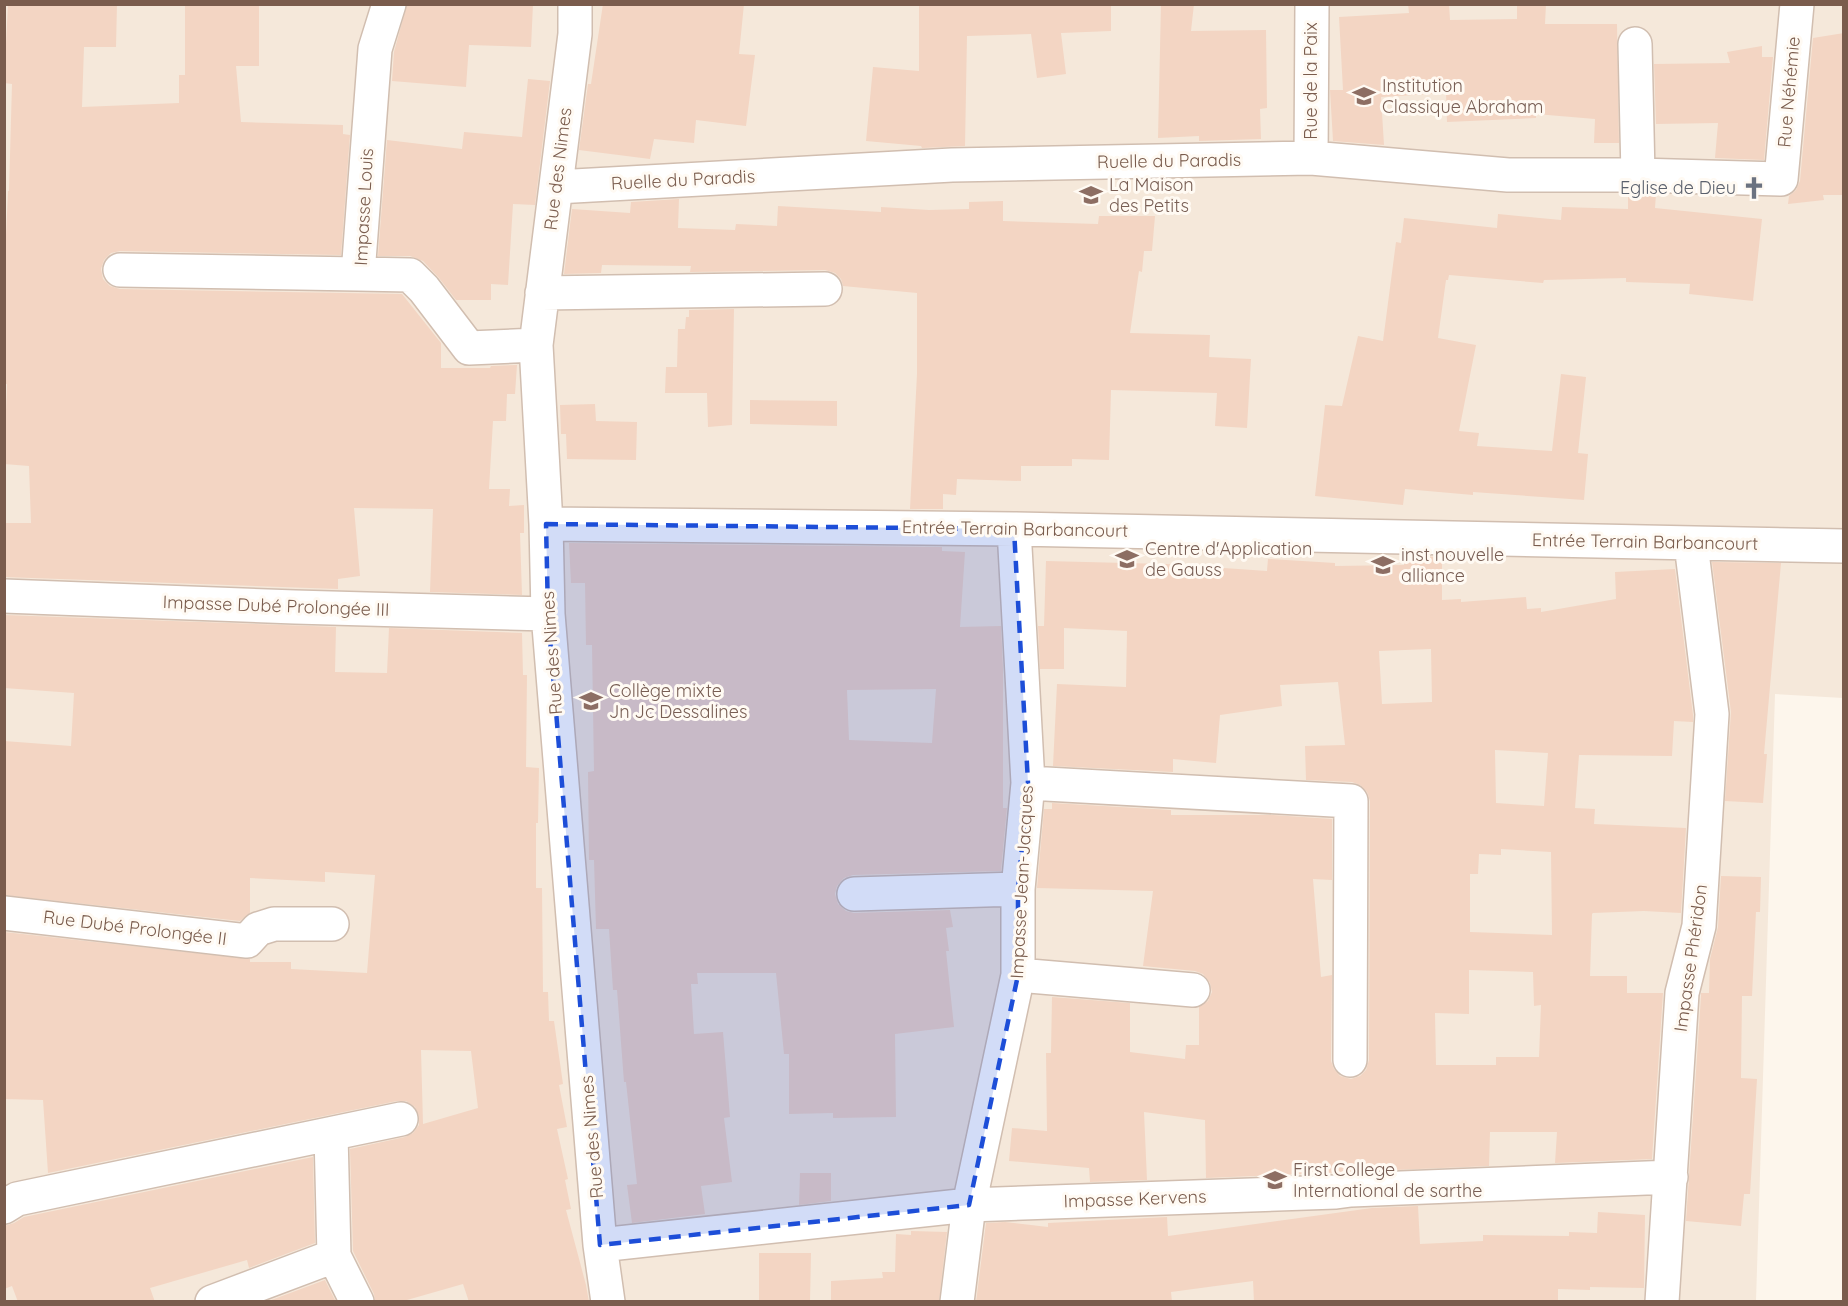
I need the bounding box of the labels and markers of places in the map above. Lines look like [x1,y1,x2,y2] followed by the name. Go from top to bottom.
[1382,74,1544,118] place label: Institution Classique Abraham
[1351,83,1377,109] school or university icon: Institution Classique Abraham
[1109,173,1194,217] place label: La Maison des Petits
[1741,175,1767,201] church icon: Eglise de Dieu
[1620,176,1736,199] place label: Eglise de Dieu
[1078,182,1104,208] school or university icon: La Maison des Petits
[1145,537,1312,581] place label: Centre d'Application de Gauss
[1401,543,1504,587] place label: inst nouvelle alliance
[1114,546,1140,572] school or university icon: Centre d'Application de Gauss
[1370,552,1396,578] school or university icon: inst nouvelle alliance
[609,679,747,723] place label: Collège mixte Jn Jc Dessalines
[578,688,604,714] school or university icon: Collège mixte Jn Jc Dessalines
[1293,1158,1482,1202] place label: First College International de sarthe
[1262,1167,1288,1193] school or university icon: First College International de sarthe

